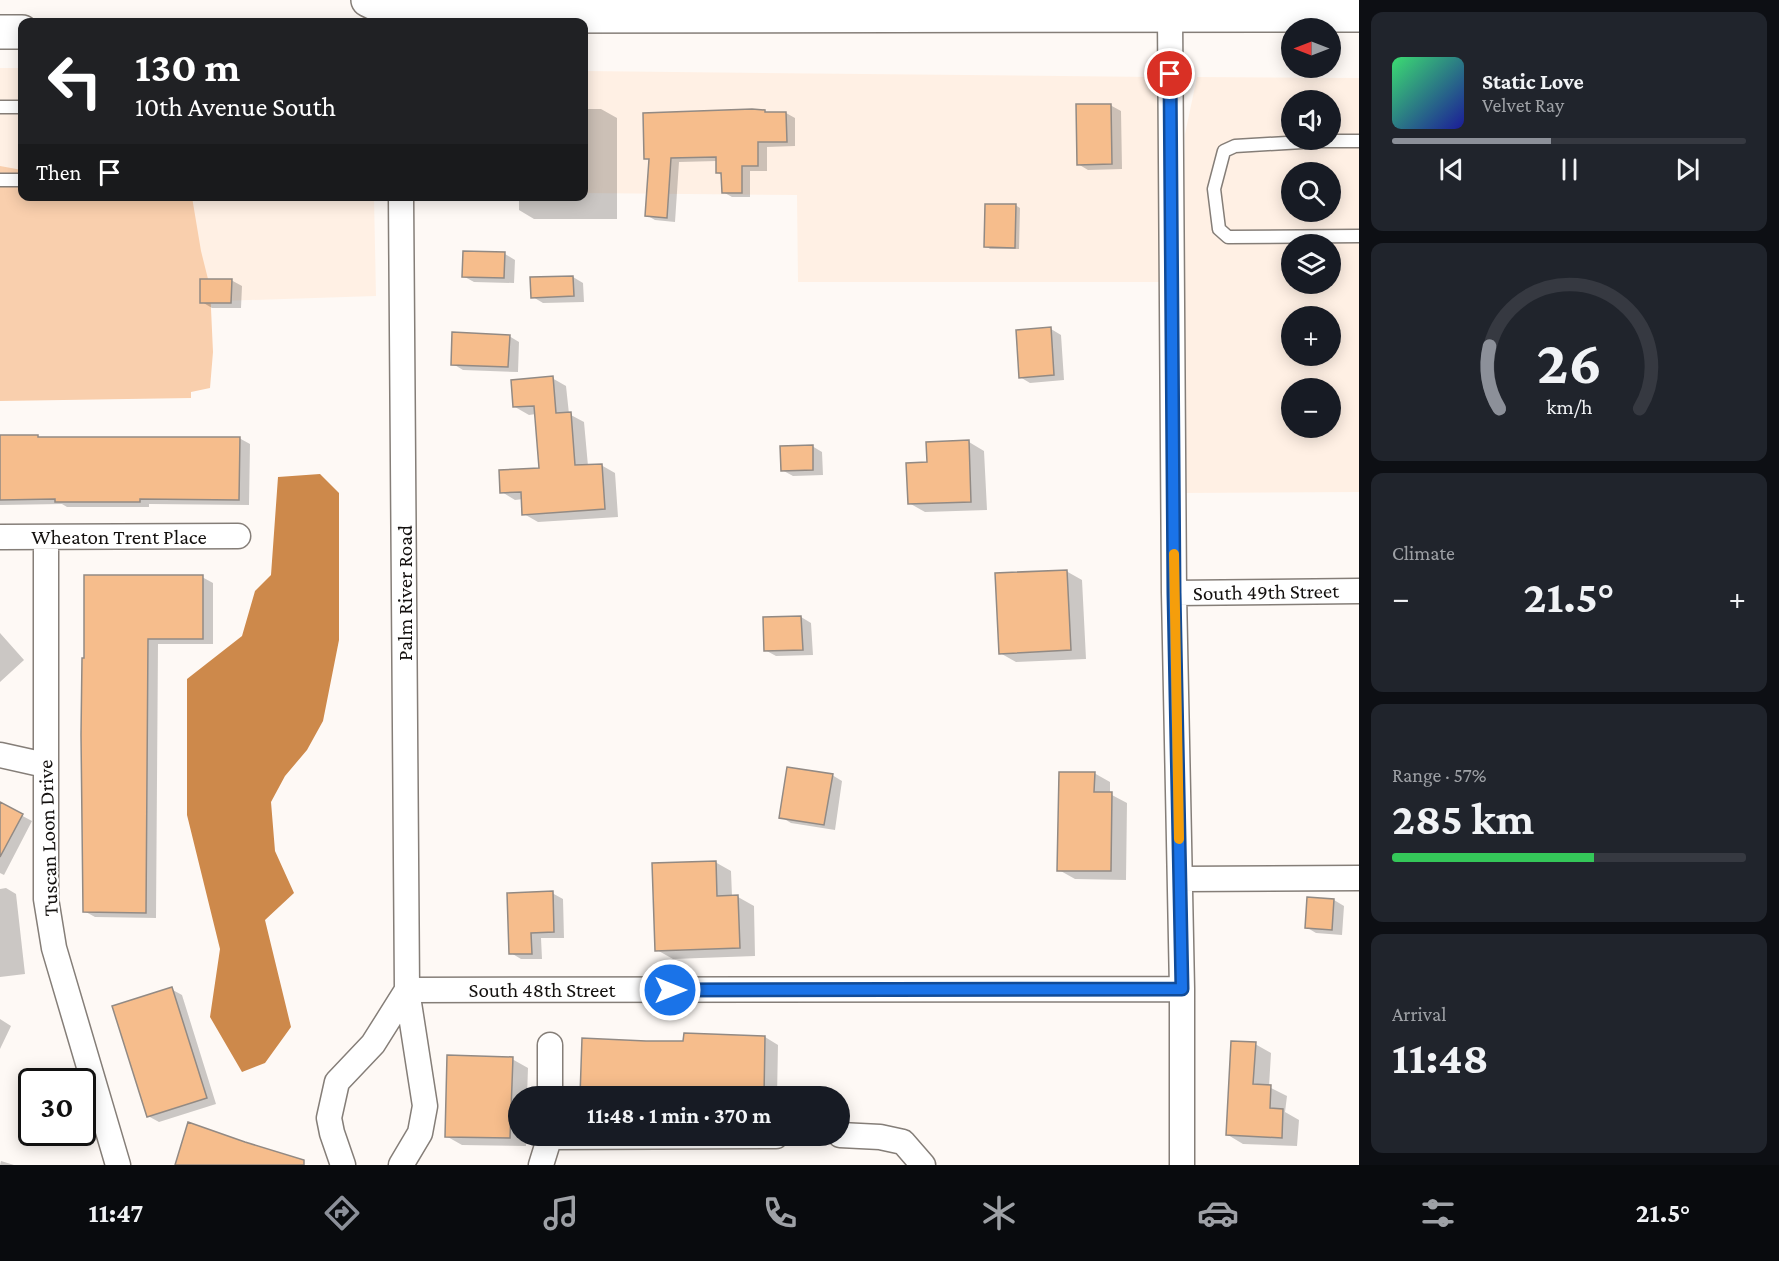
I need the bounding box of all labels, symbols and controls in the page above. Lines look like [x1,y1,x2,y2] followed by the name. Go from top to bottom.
[1281,18,1341,78] north arrow
[1281,18,1341,438] map controls
[36,42,114,120] icon: left
[135,43,240,90] text: 130 m
[1144,48,1195,99] pin
[1153,57,1186,90] icon: arrive
[1482,69,1584,94] text: Static Love
[1281,90,1341,150] button: sound
[135,92,336,122] text: 10th Avenue South
[1482,94,1564,116] text: Velvet Ray
[1435,153,1468,186] icon: previous
[1553,153,1586,186] icon: pause
[1671,153,1704,186] icon: next
[93,156,126,189] icon: arrive
[36,160,81,185] text: Then
[1281,162,1341,222] button: search
[1281,234,1341,294] button: layers
[1281,306,1341,366] button: +
[1536,327,1602,396] text: 26
[1281,378,1341,438] button: −
[1546,395,1593,419] text: km/h
[31,525,207,549] street label: Wheaton Trent Place
[393,525,417,661] street label: Palm River Road
[1392,542,1455,564] text: Climate
[1524,572,1614,622] text: 21.5°
[1193,579,1340,605] street label: South 49th Street
[1392,579,1409,616] text: −
[1729,579,1746,616] text: +
[33,759,63,917] street label: Tuscan Loon Drive
[1392,764,1486,786] text: Range · 57%
[1392,794,1534,844] text: 285 km
[638,958,702,1022] position arrow
[469,978,616,1002] street label: South 48th Street
[1392,1003,1446,1025] text: Arrival
[1392,1033,1489,1083] text: 11:48
[18,1068,96,1146] speed limit sign: 30
[587,1103,771,1128] text: 11:48 · 1 min · 370 m
[321,1192,363,1234] icon: directions
[540,1192,582,1234] icon: music
[759,1192,801,1234] icon: phone
[978,1192,1020,1234] icon: climate
[1197,1192,1239,1234] icon: car
[1417,1192,1459,1234] icon: filters
[89,1198,143,1228] text: 11:47
[1636,1198,1690,1228] text: 21.5°

